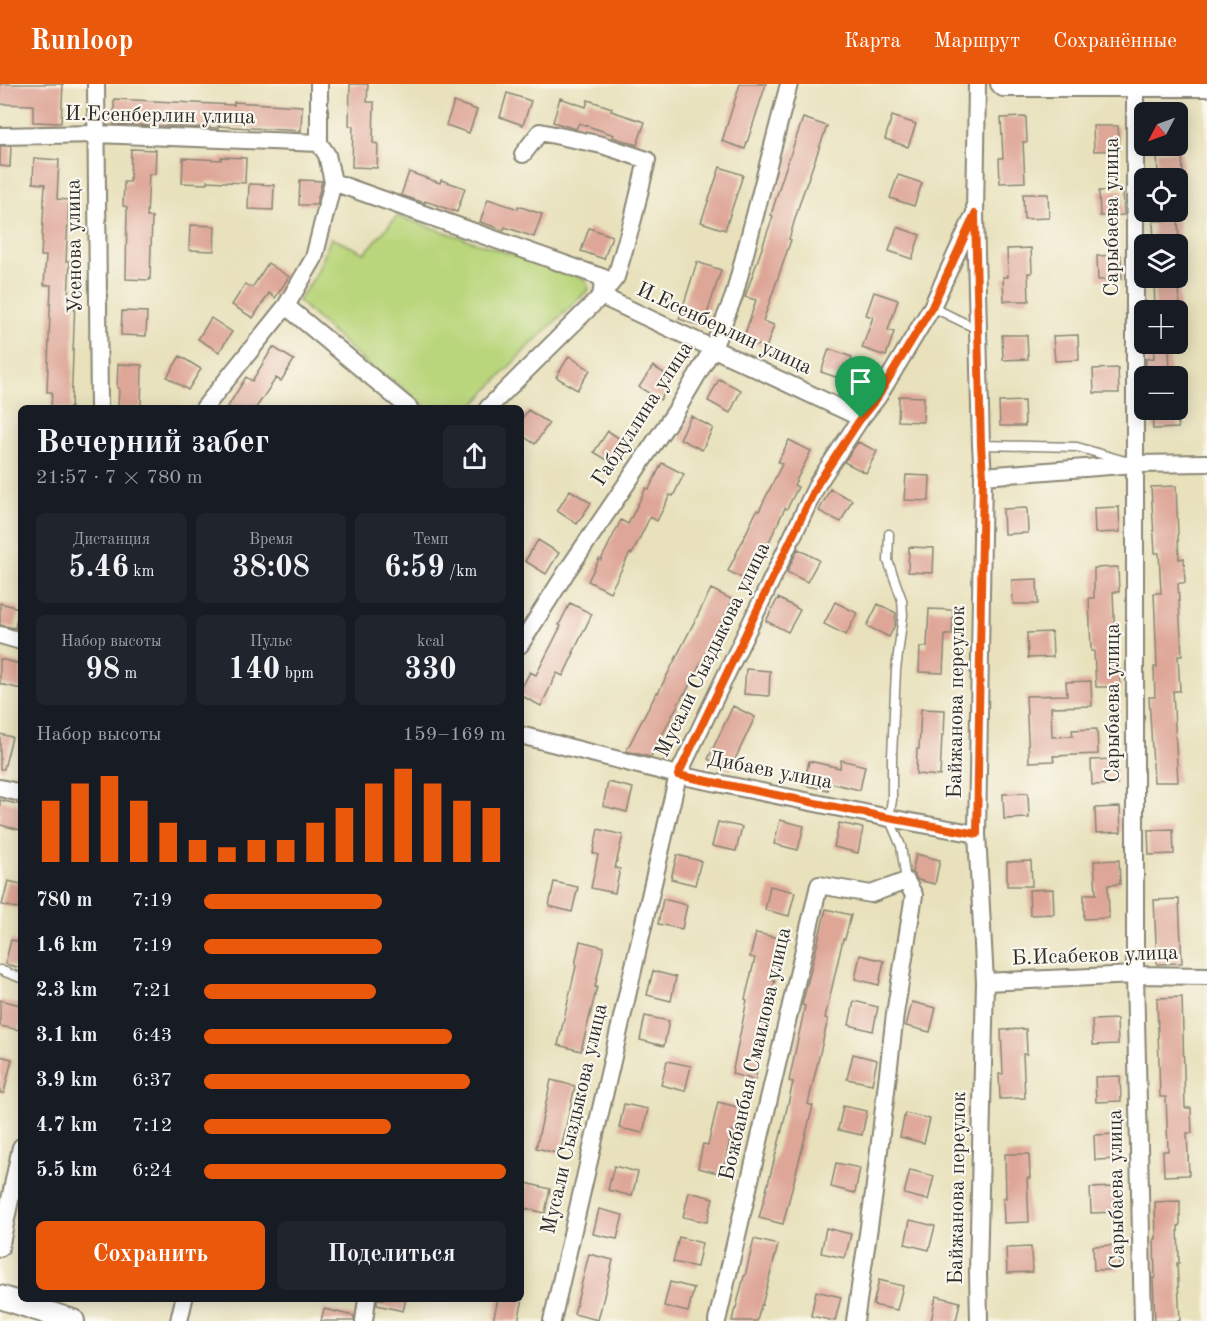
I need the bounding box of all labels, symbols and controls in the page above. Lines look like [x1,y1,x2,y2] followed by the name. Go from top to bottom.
[30,28,134,56] text: Runloop
[844,31,901,52] text: Карта
[934,31,1020,52] text: Маршрут
[1053,31,1177,52] text: Сохранённые
[1134,102,1188,156] north arrow
[1134,102,1188,420] map controls
[64,104,256,128] street label: И.Есенберлин улица
[1102,137,1123,297] street label: Сарыбаева улица
[1134,168,1188,222] button: locate
[63,179,87,313] street label: Усенова улица
[1134,234,1188,288] button: layers
[633,279,815,379] street label: И.Есенберлин улица
[1134,300,1188,354] button: +
[589,338,697,490] street label: Габдуллина улица
[835,356,886,418] pin
[844,365,877,398] icon: arrive
[1134,366,1188,420] button: −
[443,425,506,488] button: share
[36,427,269,460] text: Вечерний забег
[36,468,203,488] text: 21:57 · 7 × 780 m
[73,532,150,548] text: Дистанция
[249,532,293,548] text: Время
[413,532,449,548] text: Темп
[652,539,774,761] street label: Мусали Сыздыкова улица
[68,553,129,583] text: 5.46
[232,553,310,583] text: 38:08
[384,553,445,583] text: 6:59
[129,564,154,580] text: km
[445,564,477,580] text: /km
[945,605,969,799] street label: Байжанова переулок
[1103,623,1124,783] street label: Сарыбаева улица
[61,634,162,650] text: Набор высоты
[250,634,292,650] text: Пульс
[417,634,444,650] text: kcal
[85,655,120,685] text: 98
[228,655,280,685] text: 140
[405,655,457,685] text: 330
[120,666,137,682] text: m
[280,666,314,682] text: bpm
[36,725,162,745] text: Набор высоты
[403,725,506,745] text: 159–169 m
[706,749,834,793] street label: Дибаев улица
[36,891,92,911] text: 780 m
[132,891,172,911] text: 7:19
[717,925,795,1183] street label: Божбанбая Смаилова улица
[36,936,98,956] text: 1.6 km
[132,936,172,956] text: 7:19
[1011,943,1179,969] street label: Б.Исабеков улица
[36,981,98,1001] text: 2.3 km
[132,981,172,1001] text: 7:21
[538,1002,612,1236] street label: Мусали Сыздыкова улица
[36,1026,98,1046] text: 3.1 km
[132,1026,172,1046] text: 6:43
[36,1071,98,1091] text: 3.9 km
[132,1071,172,1091] text: 6:37
[946,1091,970,1285] street label: Байжанова переулок
[1105,1109,1129,1269] street label: Сарыбаева улица
[36,1116,98,1136] text: 4.7 km
[132,1116,172,1136] text: 7:12
[36,1161,98,1181] text: 5.5 km
[132,1161,172,1181] text: 6:24
[36,1221,265,1290] button: Сохранить
[277,1221,506,1290] button: Поделиться

